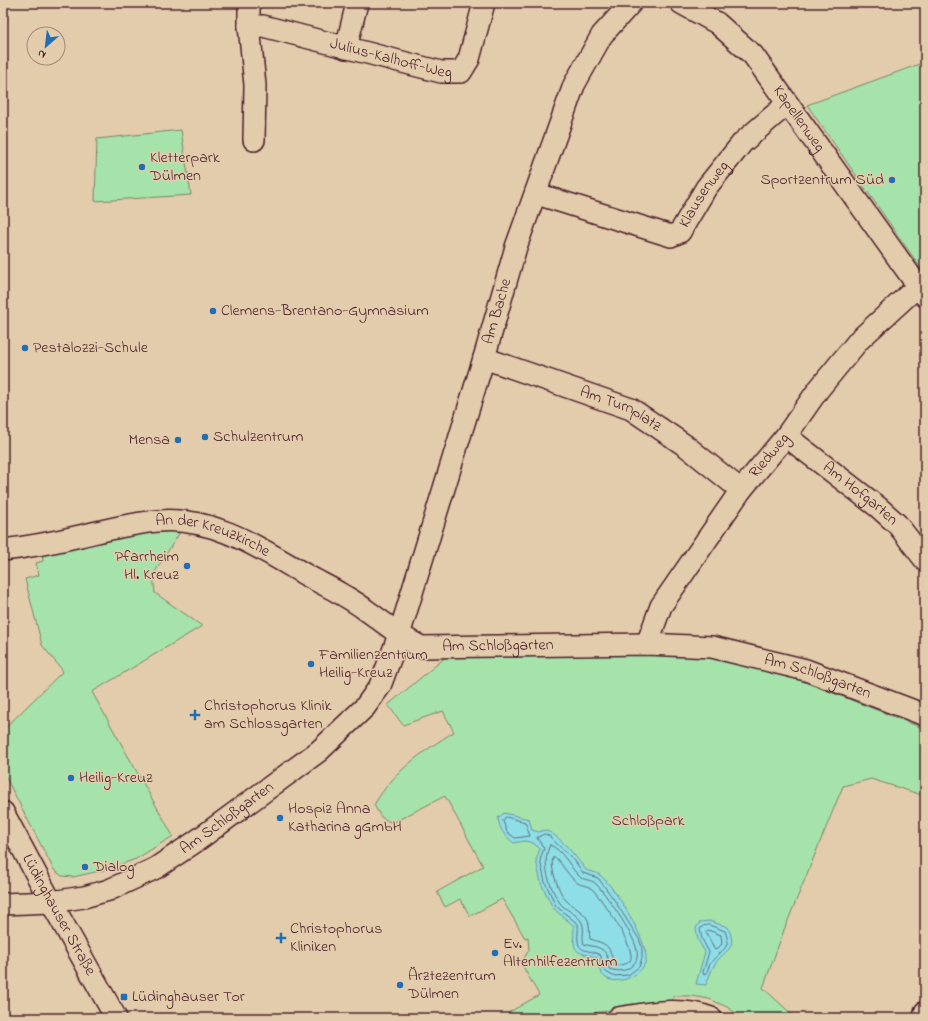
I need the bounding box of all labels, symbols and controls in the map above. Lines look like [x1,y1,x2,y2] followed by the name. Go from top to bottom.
[26,26,66,66] north arrow
[327,32,452,85] street label: Julius-Kalhoff-Weg
[35,45,49,63] text: N
[766,80,831,158] street label: Kapellenweg
[149,146,221,188] place label: Kletterpark Dülmen
[673,156,735,232] street label: Klausenweg
[137,162,147,172] marker: Kletterpark Dülmen
[760,168,884,192] place label: Sportzentrum Süd
[887,175,897,185] marker: Sportzentrum Süd
[477,275,519,347] street label: Am Bache
[221,299,429,323] place label: Clemens-Brentano-Gymnasium
[208,306,218,316] marker: Clemens-Brentano-Gymnasium
[33,336,149,360] place label: Pestalozzi-Schule
[20,343,30,353] marker: Pestalozzi-Schule
[576,380,667,438] street label: Am Turnplatz
[213,425,303,449] place label: Schulzentrum
[128,428,170,452] place label: Mensa
[743,428,796,484] street label: Riedweg
[200,432,210,442] marker: Schulzentrum
[173,435,183,445] marker: Mensa
[817,456,904,532] street label: Am Hofgarten
[155,508,275,564] street label: An der Kreuzkirche
[115,545,179,587] place label: Pfarrheim Hl. Kreuz
[182,561,192,571] marker: Pfarrheim Hl. Kreuz
[442,633,554,659] street label: Am Schloßgarten
[318,643,428,685] place label: Familienzentrum Heilig-Kreuz
[762,648,875,706] street label: Am Schloßgarten
[306,659,316,669] marker: Familienzentrum Heilig-Kreuz
[204,694,333,736] place label: Christophorus Klinik am Schlossgarten
[189,709,201,721] marker: Christophorus Klinik am Schlossgarten
[79,766,153,790] place label: Heilig-Kreuz
[66,773,76,783] marker: Heilig-Kreuz
[175,776,279,861] street label: Am Schloßgarten
[288,797,402,839] place label: Hospiz Anna Katharina gGmbH
[611,809,686,833] park label: Schloßpark
[275,813,285,823] marker: Hospiz Anna Katharina gGmbH
[16,850,102,981] street label: Lüdinghauser Straße
[92,855,134,879] place label: Dialog
[80,862,90,872] marker: Dialog
[290,917,382,959] place label: Christophorus Kliniken
[275,932,287,944] marker: Christophorus Kliniken
[503,932,617,974] place label: Ev. Altenhilfezentrum
[490,948,500,958] marker: Ev. Altenhilfezentrum
[407,964,496,1006] place label: Ärztezentrum Dülmen
[395,980,405,990] marker: Ärztezentrum Dülmen
[132,985,245,1009] place label: Lüdinghauser Tor
[119,992,129,1002] marker: Lüdinghauser Tor

